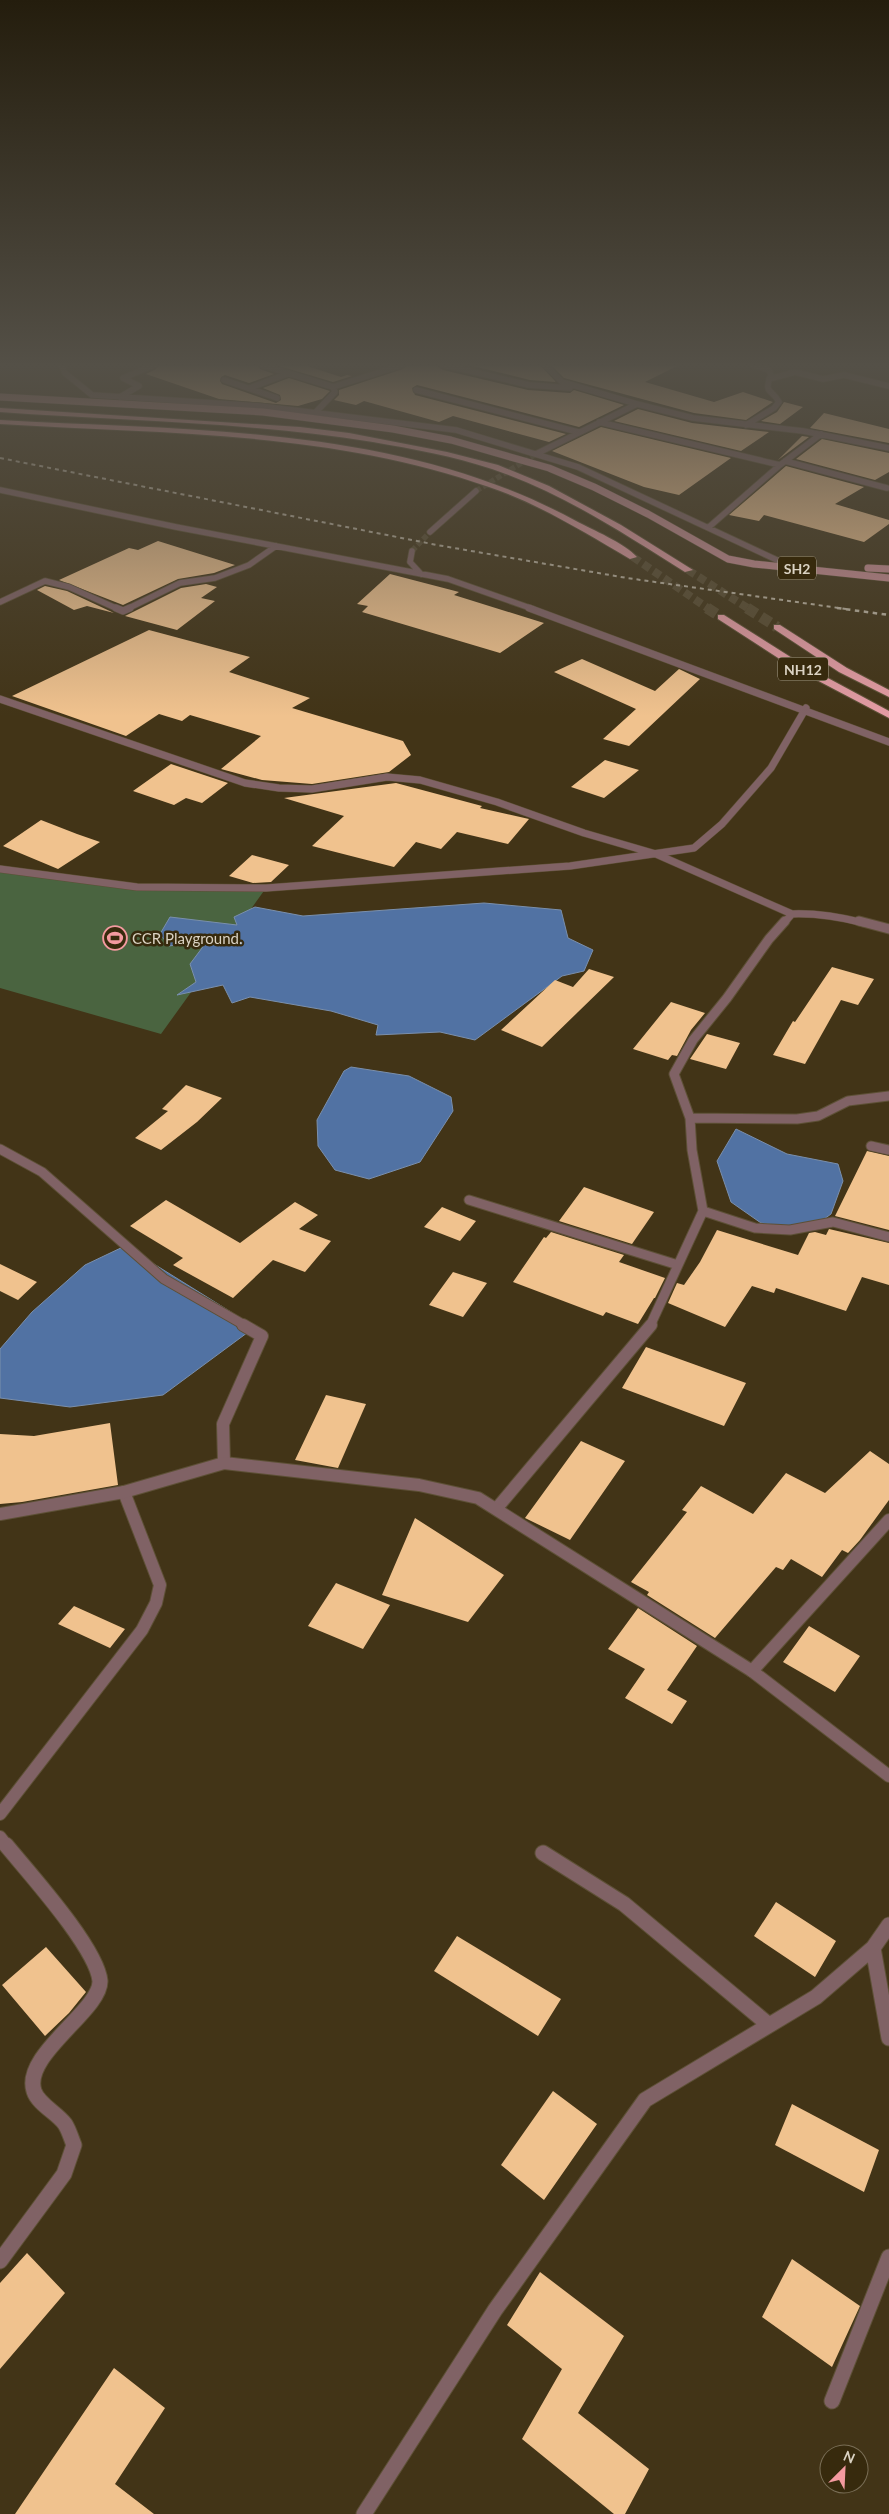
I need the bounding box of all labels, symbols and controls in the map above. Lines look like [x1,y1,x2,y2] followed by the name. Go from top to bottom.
[778,556,816,580] road number: SH2
[778,658,828,681] road number: NH12
[102,925,128,951] sports icon: CCR Playground.
[132,929,243,947] place label: CCR Playground.
[819,2444,869,2494] north arrow
[841,2447,858,2467] text: N

